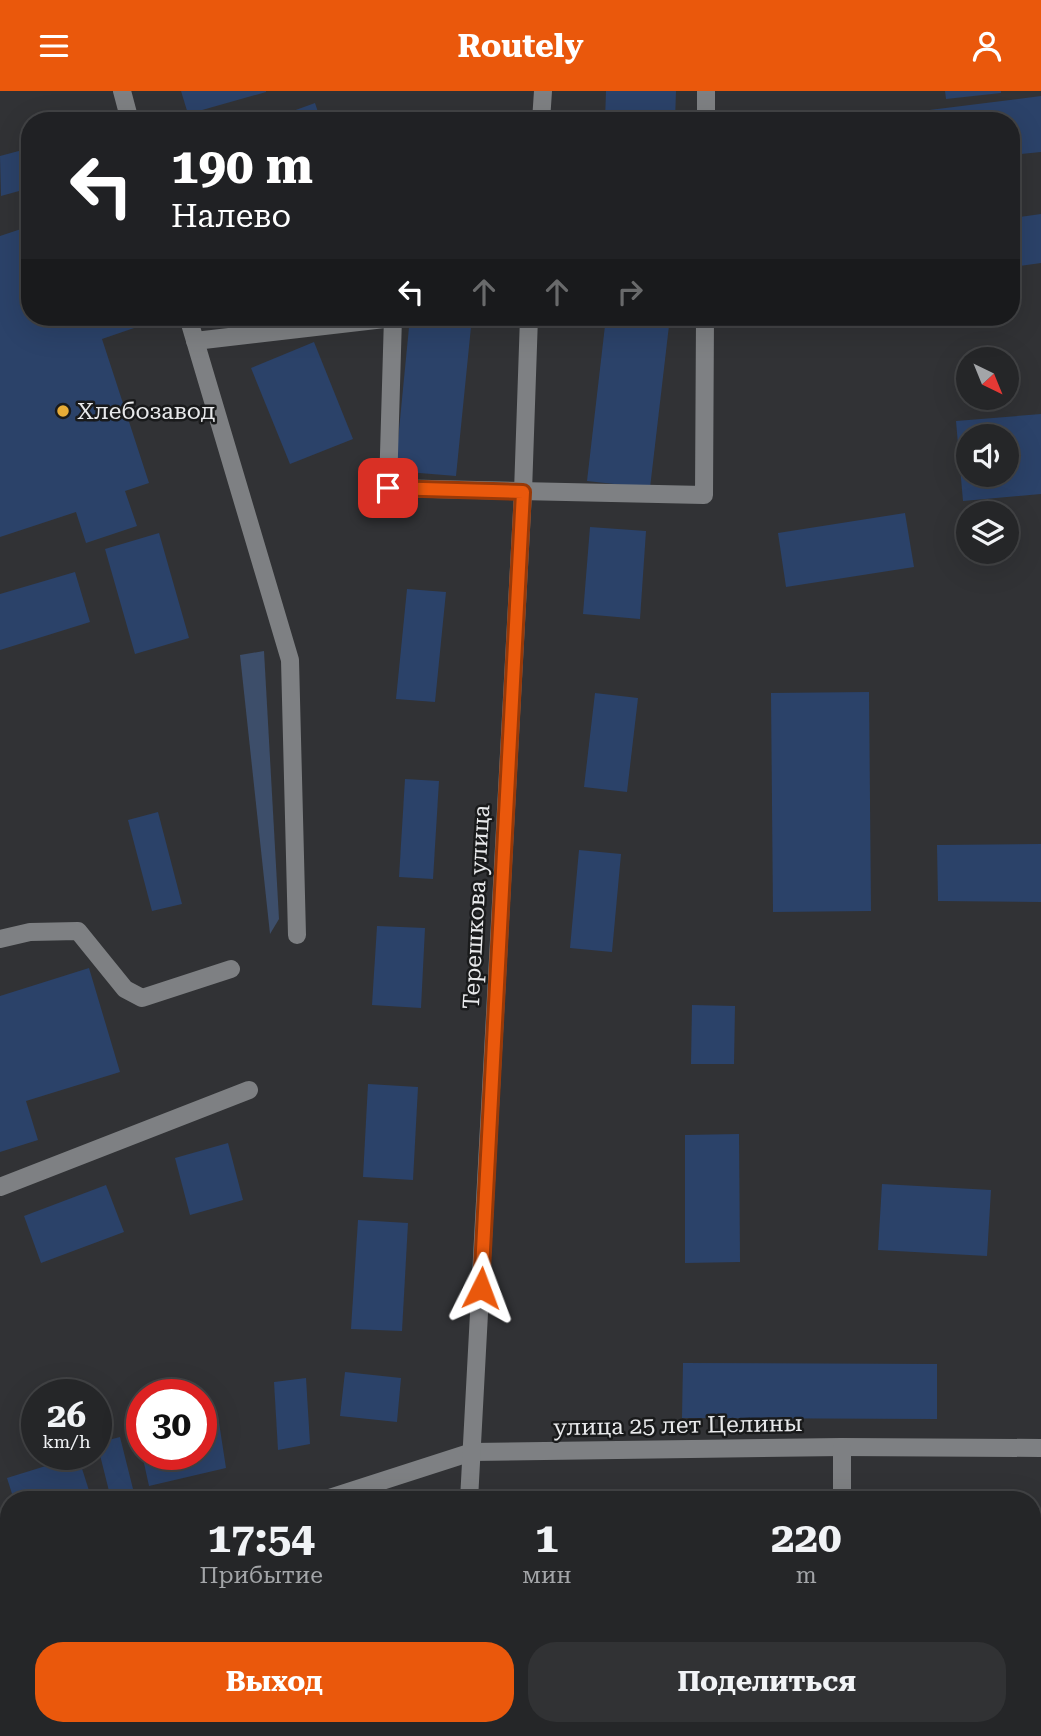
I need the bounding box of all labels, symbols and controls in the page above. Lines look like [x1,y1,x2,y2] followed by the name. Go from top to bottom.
[35,27,73,65] icon: menu
[458,27,583,65] text: Routely
[968,27,1006,65] icon: person
[171,138,313,195] text: 190 m
[56,140,147,231] icon: left
[171,197,291,235] text: Налево
[392,273,430,311] icon: left
[465,273,503,311] icon: ahead
[538,273,576,311] icon: ahead
[611,273,649,311] icon: right
[956,347,1018,409] north arrow
[956,347,1019,564] map controls
[77,398,215,425] place label: Хлебозавод
[55,403,71,419] marker: Хлебозавод
[956,424,1019,487] button: sound
[358,458,418,518] pin
[369,469,407,507] icon: arrive
[956,501,1019,564] button: layers
[458,804,495,1010] street label: Терешкова улица
[444,1251,518,1325] position arrow
[126,1379,217,1470] speed limit sign: 30
[47,1395,86,1436] text: 26
[553,1410,803,1441] street label: улица 25 лет Целины
[42,1431,91,1452] text: km/h
[208,1513,315,1562] text: 17:54
[535,1513,559,1562] text: 1
[771,1513,841,1562] text: 220
[200,1562,323,1589] text: Прибытие
[522,1562,571,1589] text: мин
[796,1562,817,1589] text: m
[35,1642,514,1722] button: Выход
[528,1642,1006,1722] button: Поделиться

